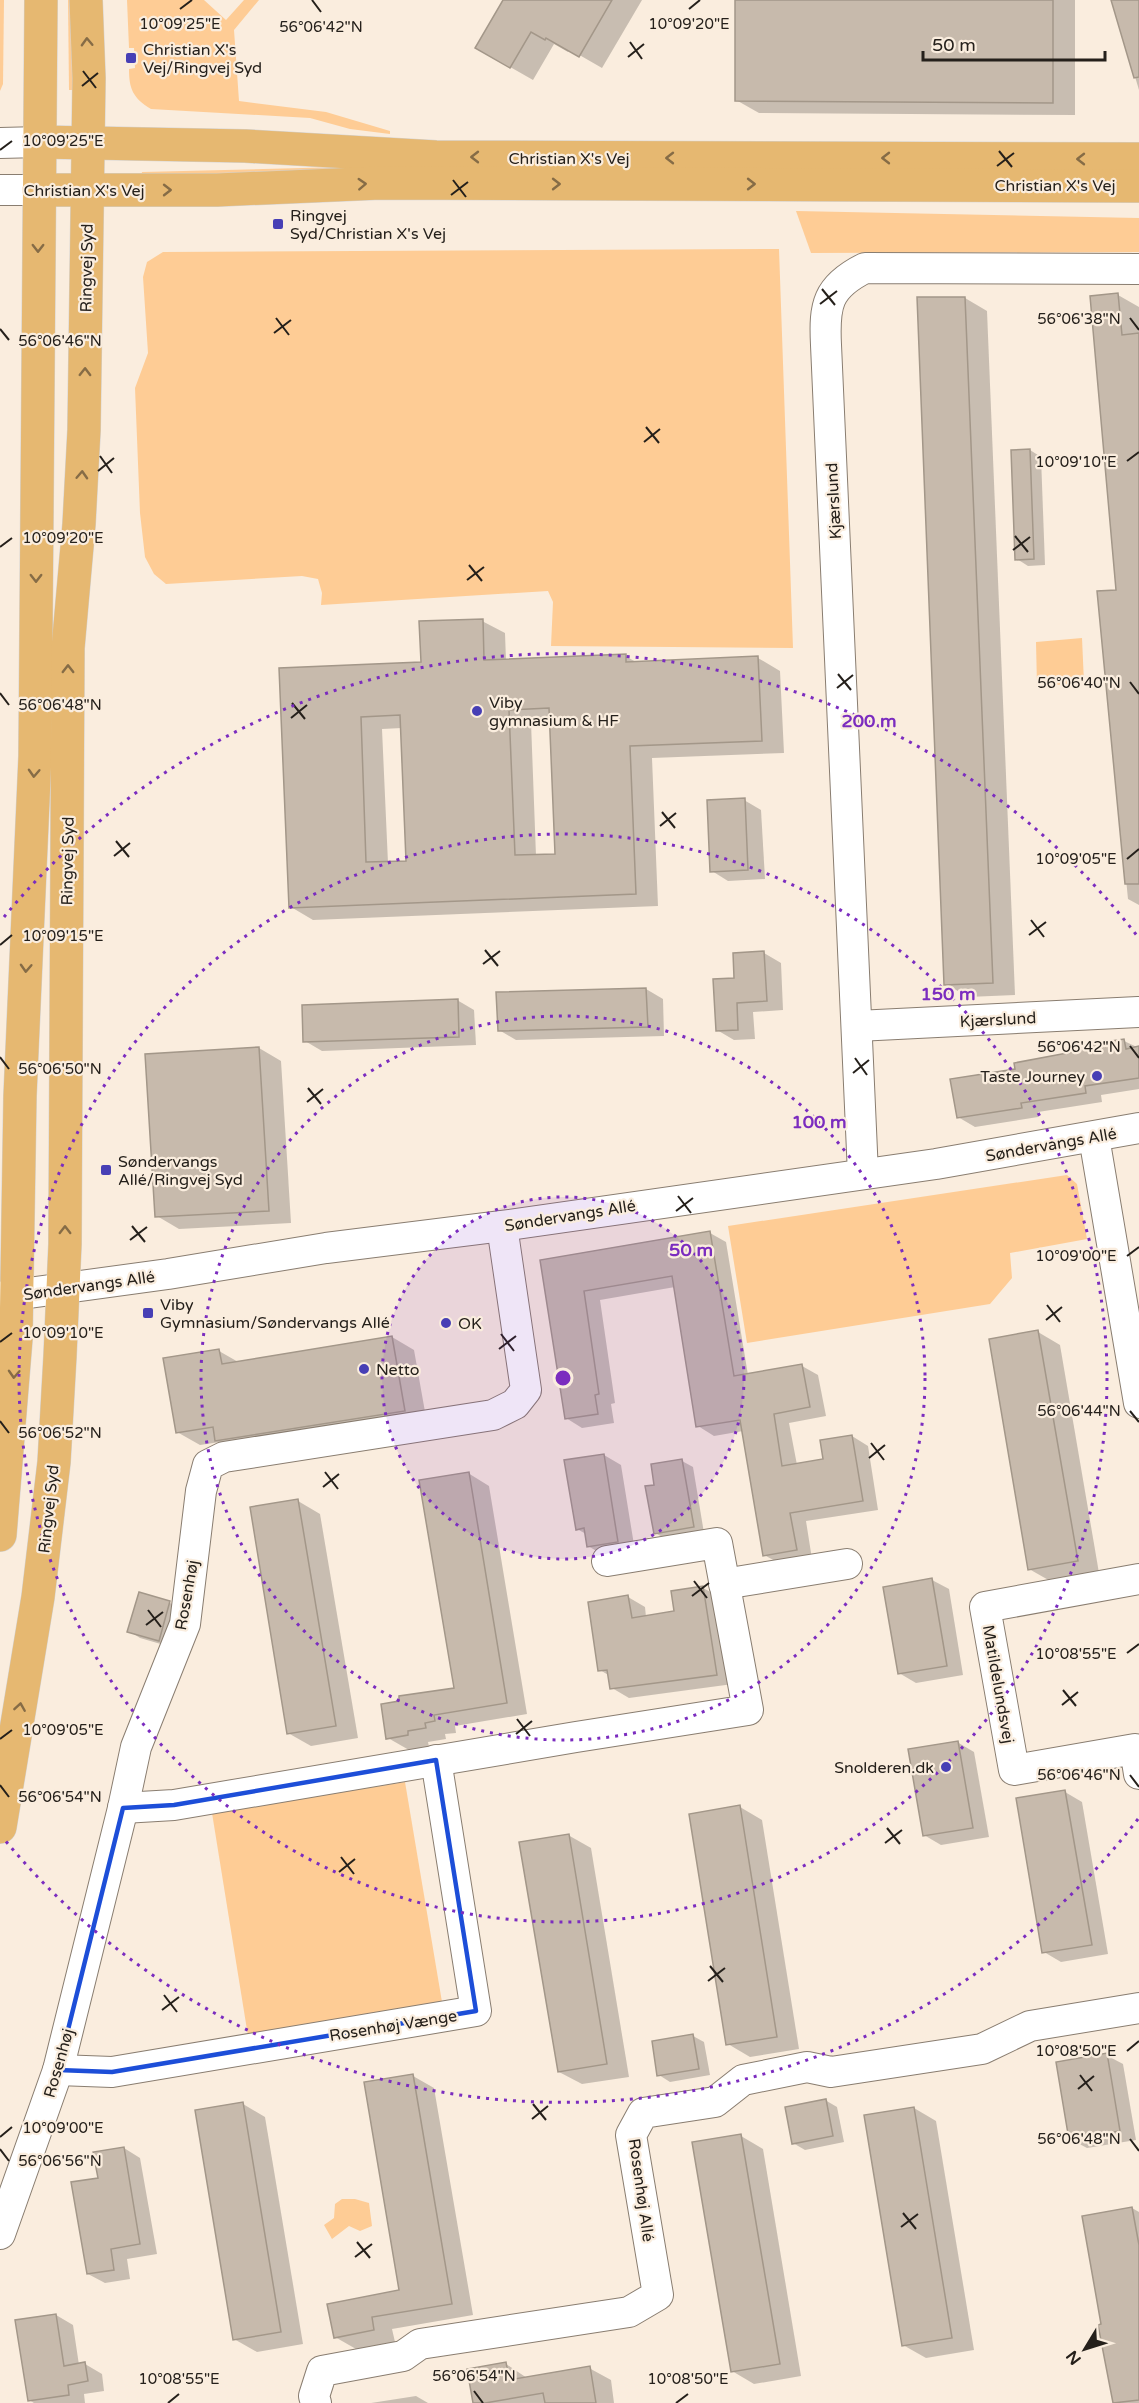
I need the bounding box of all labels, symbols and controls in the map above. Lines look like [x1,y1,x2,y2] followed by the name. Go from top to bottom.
[139,15,221,33] text: 10°09'25"E
[648,15,730,33] text: 10°09'20"E
[279,18,363,36] text: 56°06'42"N
[923,24,1104,62] scale bar
[932,34,976,56] text: 50 m
[81,38,94,47] one-way arrow
[143,40,262,78] place label: Christian X's Vej/Ringvej Syd
[124,51,138,65] marker: Christian X's Vej/Ringvej Syd
[22,132,104,150] text: 10°09'25"E
[508,149,630,169] street label: Christian X's Vej
[470,151,479,163] one-way arrow
[665,152,674,164] one-way arrow
[881,152,890,165] one-way arrow
[1076,153,1085,165] one-way arrow
[994,176,1116,196] street label: Christian X's Vej
[357,178,366,191] one-way arrow
[552,178,561,190] one-way arrow
[747,178,756,190] one-way arrow
[23,181,145,201] street label: Christian X's Vej
[162,184,171,196] one-way arrow
[290,206,446,244] place label: Ringvej Syd/Christian X's Vej
[271,217,285,231] marker: Ringvej Syd/Christian X's Vej
[76,223,98,313] street label: Ringvej Syd
[32,244,44,253] one-way arrow
[1037,310,1121,328] text: 56°06'38"N
[18,332,102,350] text: 56°06'46"N
[79,367,91,376] one-way arrow
[1035,453,1117,471] text: 10°09'10"E
[822,462,846,540] street label: Kjærslund
[75,470,88,479] one-way arrow
[22,529,104,547] text: 10°09'20"E
[30,574,42,583] one-way arrow
[62,664,74,673] one-way arrow
[1037,674,1121,692] text: 56°06'40"N
[489,693,619,731] place label: Viby gymnasium & HF
[18,696,102,714] text: 56°06'48"N
[470,704,484,718] marker: Viby gymnasium & HF
[841,710,897,732] text: 200 m
[28,769,41,778] one-way arrow
[57,816,79,906] street label: Ringvej Syd
[1035,850,1117,868] text: 10°09'05"E
[22,927,104,945] text: 10°09'15"E
[19,964,32,973] one-way arrow
[920,983,976,1005] text: 150 m
[959,1008,1037,1032] street label: Kjærslund
[1037,1038,1121,1056] text: 56°06'42"N
[18,1060,102,1078] text: 56°06'50"N
[980,1067,1085,1087] place label: Taste Journey
[1090,1069,1104,1083] marker: Taste Journey
[791,1111,847,1133] text: 100 m
[984,1124,1118,1166] street label: Søndervangs Allé
[118,1152,243,1190] place label: Søndervangs Allé/Ringvej Syd
[99,1163,113,1177] marker: Søndervangs Allé/Ringvej Syd
[503,1196,637,1236] street label: Søndervangs Allé
[59,1225,71,1234] one-way arrow
[669,1239,713,1261] text: 50 m
[1035,1247,1117,1265] text: 10°09'00"E
[22,1267,156,1305] street label: Søndervangs Allé
[160,1295,390,1333] place label: Viby Gymnasium/Søndervangs Allé
[141,1306,155,1320] marker: Viby Gymnasium/Søndervangs Allé
[458,1314,482,1334] place label: OK
[439,1316,453,1330] marker: OK
[22,1324,104,1342] text: 10°09'10"E
[376,1360,420,1380] place label: Netto
[357,1362,371,1376] marker: Netto
[553,1368,573,1388] centre of rings
[7,1370,20,1379] one-way arrow
[1037,1402,1121,1420] text: 56°06'44"N
[18,1424,102,1442] text: 56°06'52"N
[34,1464,64,1554] street label: Ringvej Syd
[171,1558,203,1632] street label: Rosenhøj
[978,1623,1018,1745] street label: Matildelundsvej
[1035,1645,1117,1663] text: 10°08'55"E
[13,1702,26,1712] one-way arrow
[22,1721,104,1739] text: 10°09'05"E
[834,1758,934,1778] place label: Snolderen.dk
[939,1760,953,1774] marker: Snolderen.dk
[1037,1766,1121,1784] text: 56°06'46"N
[18,1788,102,1806] text: 56°06'54"N
[328,2006,458,2046] street label: Rosenhøj Vænge
[40,2026,78,2100] street label: Rosenhøj
[1035,2042,1117,2060] text: 10°08'50"E
[22,2119,104,2137] text: 10°09'00"E
[1037,2130,1121,2148] text: 56°06'48"N
[624,2137,658,2243] street label: Rosenhøj Allé
[18,2152,102,2170] text: 56°06'56"N
[1055,2319,1115,2379] north arrow
[1062,2346,1086,2369] text: N
[432,2367,516,2385] text: 56°06'54"N
[138,2370,220,2388] text: 10°08'55"E
[647,2370,729,2388] text: 10°08'50"E

